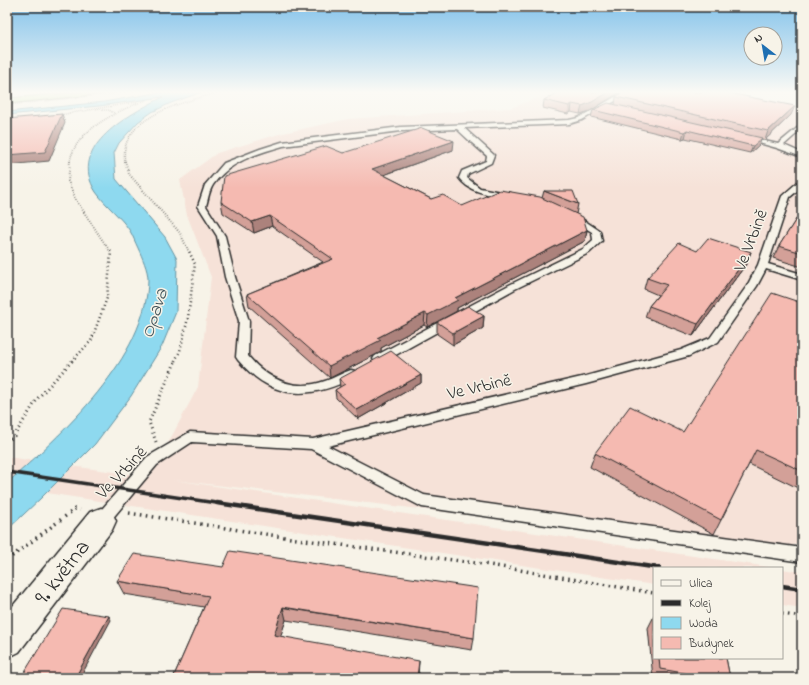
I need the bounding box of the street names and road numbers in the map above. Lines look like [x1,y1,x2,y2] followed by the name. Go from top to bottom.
[728,205,776,277] street label: Ve Vrbině
[444,368,515,408] street label: Ve Vrbině
[90,440,155,507] street label: Ve Vrbině
[28,534,99,612] street label: 9. května

